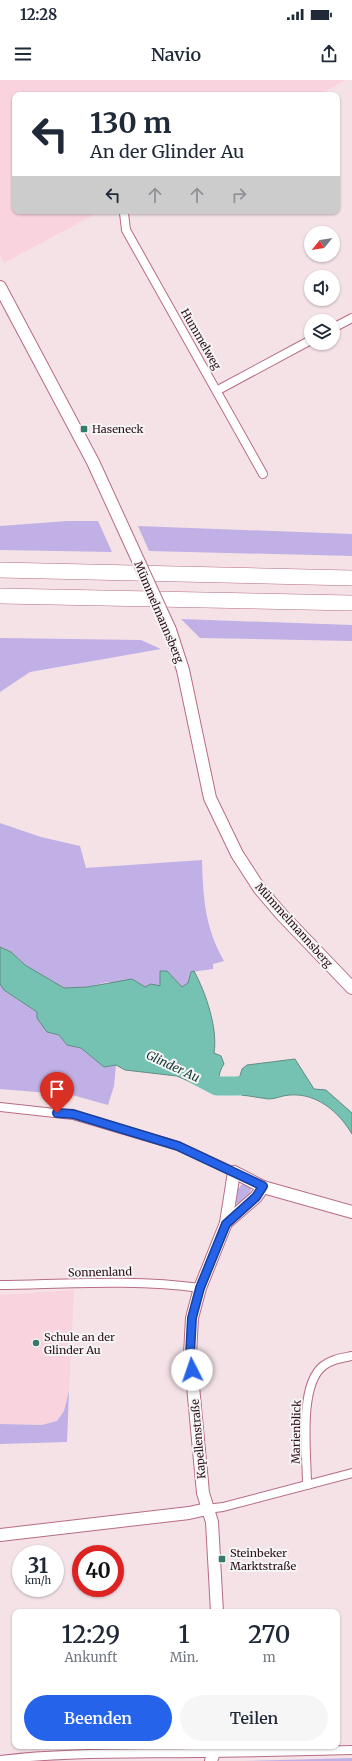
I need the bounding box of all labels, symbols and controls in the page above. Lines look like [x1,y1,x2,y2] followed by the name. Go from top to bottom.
[20,5,57,24] text: 12:28
[12,43,34,65] icon: menu
[151,43,201,66] text: Navio
[318,43,340,65] icon: share
[90,105,172,141] text: 130 m
[24,108,76,160] icon: left
[90,140,244,163] text: An der Glinder Au
[102,184,124,206] icon: left
[144,184,166,206] icon: ahead
[186,184,208,206] icon: ahead
[228,184,250,206] icon: right
[304,226,340,262] north arrow
[304,226,340,350] map controls
[304,270,340,306] button: sound
[178,306,224,372] street label: Hummelweg
[304,314,340,350] button: layers
[92,422,143,436] place label: Haseneck
[79,424,89,434] marker: Haseneck
[131,559,187,665] street label: Mümmelmannsberg
[252,880,336,970] street label: Mümmelmannsberg
[144,1047,202,1085] water label: Glinder Au
[40,1072,74,1113] pin
[46,1078,68,1100] icon: arrive
[68,1264,132,1280] street label: Sonnenland
[44,1330,115,1357] place label: Schule an der Glinder Au
[31,1338,41,1348] marker: Schule an der Glinder Au
[171,1349,213,1391] position arrow
[188,1398,208,1479] street label: Kapellenstraße
[288,1400,304,1464] street label: Marienblick
[72,1545,124,1597] speed limit sign: 40
[230,1546,297,1573] place label: Steinbeker Marktstraße
[28,1553,48,1578] text: 31
[217,1554,227,1564] marker: Steinbeker Marktstraße
[25,1574,51,1587] text: km/h
[62,1619,120,1650] text: 12:29
[179,1619,190,1650] text: 1
[248,1619,290,1650] text: 270
[64,1649,117,1666] text: Ankunft
[170,1649,198,1666] text: Min.
[263,1649,276,1666] text: m
[24,1695,172,1741] button: Beenden
[180,1695,328,1741] button: Teilen

